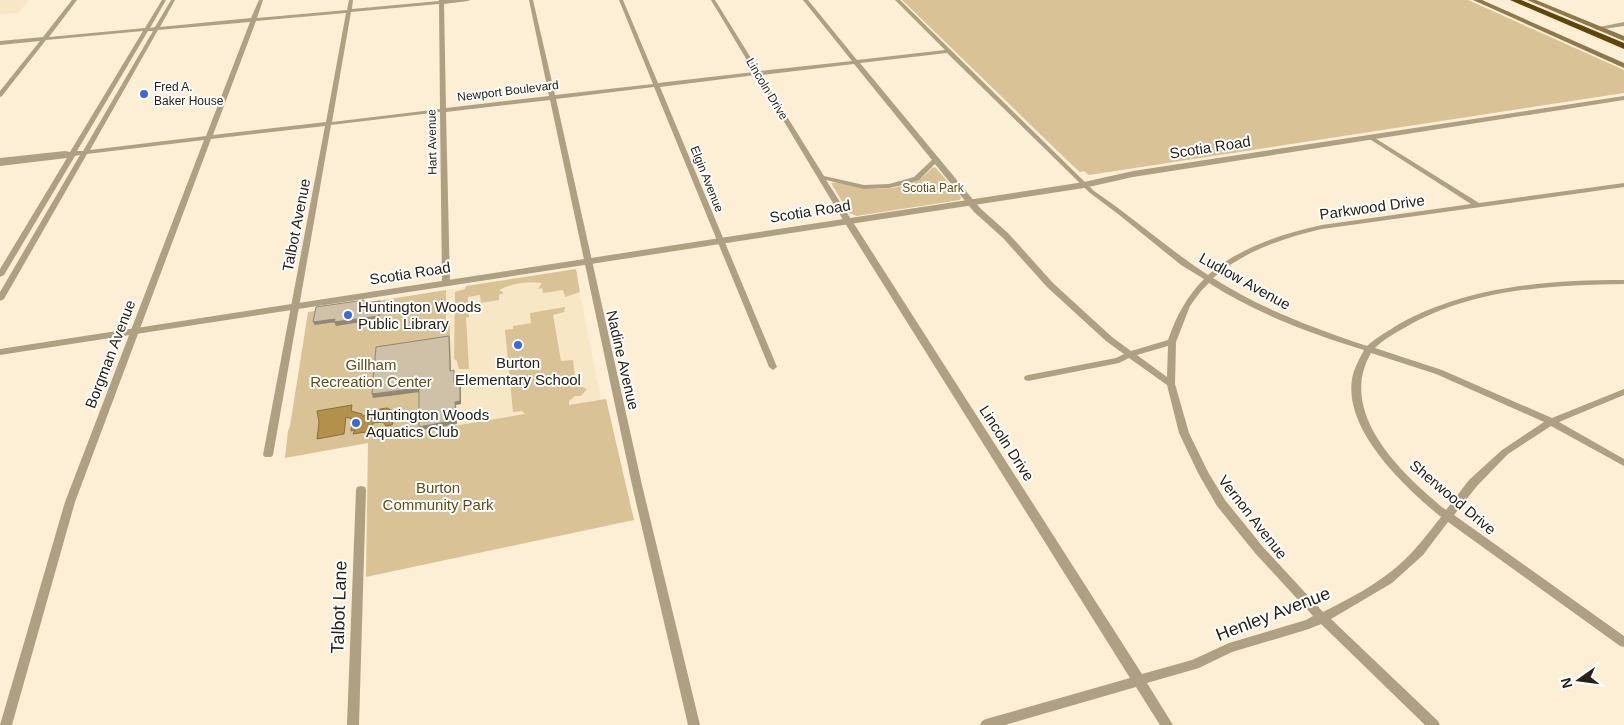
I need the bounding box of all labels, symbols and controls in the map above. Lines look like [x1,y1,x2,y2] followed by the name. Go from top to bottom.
[743,56,791,123] street label: Lincoln Drive
[456,78,560,104] street label: Newport Boulevard
[154,80,224,108] place label: Fred A. Baker House
[138,88,150,100] marker: Fred A. Baker House
[424,109,440,175] street label: Hart Avenue
[1168,132,1252,162] street label: Scotia Road
[687,144,727,214] street label: Elgin Avenue
[279,177,313,273] street label: Talbot Avenue
[902,181,965,195] park label: Scotia Park
[1318,191,1426,223] street label: Parkwood Drive
[768,196,852,226] street label: Scotia Road
[1196,249,1294,313] street label: Ludlow Avenue
[368,258,452,288] street label: Scotia Road
[81,297,139,411] street label: Borgman Avenue
[358,298,481,332] place label: Huntington Woods Public Library
[342,309,354,321] marker: Huntington Woods Public Library
[603,309,643,411] street label: Nadine Avenue
[512,339,524,351] marker: Burton Elementary School
[455,354,581,388] place label: Burton Elementary School
[310,356,432,390] park label: Gillham Recreation Center
[976,402,1038,484] street label: Lincoln Drive
[366,406,489,440] place label: Huntington Woods Aquatics Club
[350,417,362,429] marker: Huntington Woods Aquatics Club
[1407,456,1499,538] street label: Sherwood Drive
[1215,472,1291,562] street label: Vernon Avenue
[383,479,494,513] park label: Burton Community Park
[327,560,351,654] street label: Talbot Lane
[1213,583,1333,645] street label: Henley Avenue
[1554,655,1604,705] north arrow
[1557,676,1575,690] text: N

